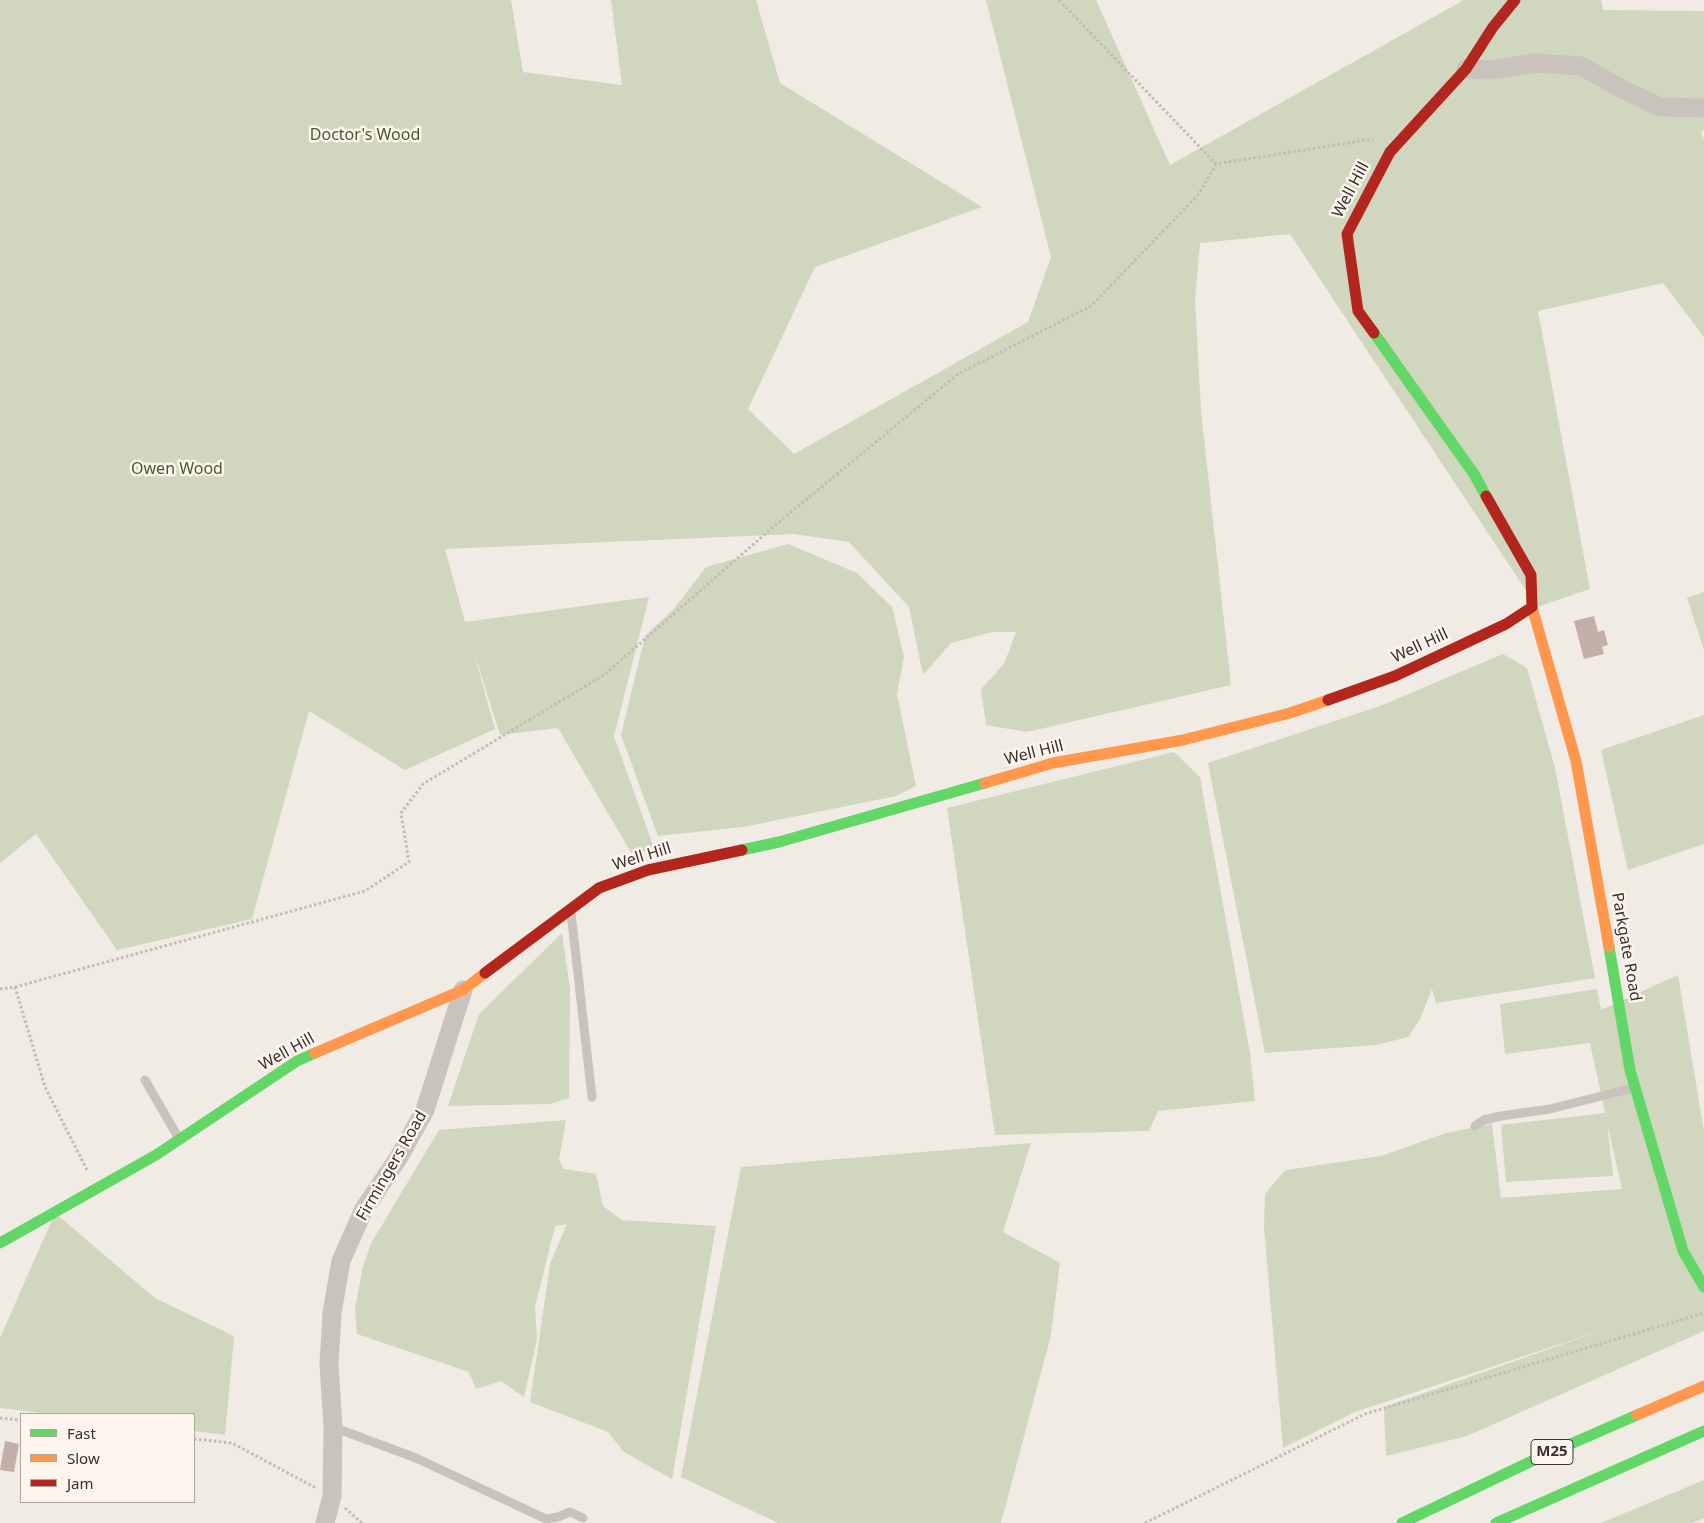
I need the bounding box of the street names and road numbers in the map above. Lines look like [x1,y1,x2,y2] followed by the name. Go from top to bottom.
[1328,159,1374,221] street label: Well Hill
[1389,625,1451,667] street label: Well Hill
[1002,736,1066,770] street label: Well Hill
[610,839,674,875] street label: Well Hill
[1607,891,1645,1003] street label: Parkgate Road
[256,1029,318,1075] street label: Well Hill
[353,1108,431,1224] street label: Firmingers Road
[1531,1440,1573,1464] road number: M25

